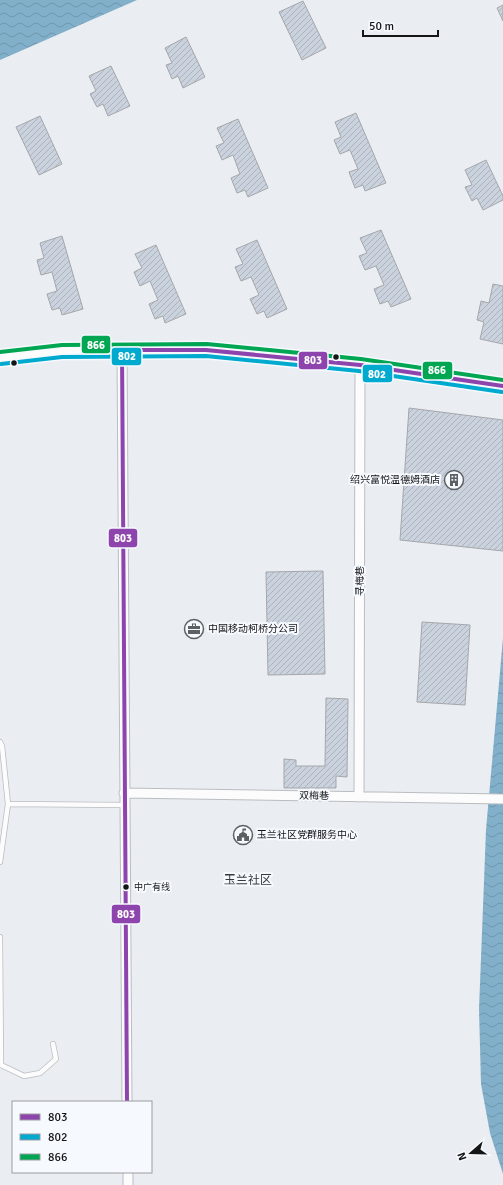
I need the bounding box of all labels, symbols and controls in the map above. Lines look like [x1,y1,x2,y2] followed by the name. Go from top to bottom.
[363,12,438,38] scale bar
[369,19,394,34] text: 50 m
[81,335,111,354] line badge: 866
[87,339,105,352] text: 866
[111,347,142,366] line badge: 802
[118,350,136,363] text: 802
[298,351,328,370] line badge: 803
[331,352,341,362] unlabelled marker
[304,354,322,367] text: 803
[9,358,19,368] unlabelled marker
[422,361,453,380] line badge: 866
[362,364,393,383] line badge: 802
[428,364,446,377] text: 866
[368,368,386,381] text: 802
[443,469,465,491] building icon: 绍兴富悦温德姆酒店
[350,474,440,486] place label: 绍兴富悦温德姆酒店
[108,528,138,548] line badge: 803
[114,532,132,545] text: 803
[354,566,366,596] street label: 寻梅巷
[183,618,205,640] office icon: 中国移动柯桥分公司
[208,623,298,635] place label: 中国移动柯桥分公司
[299,790,329,802] street label: 双梅巷
[232,824,254,846] public building icon: 玉兰社区党群服务中心
[257,829,357,841] place label: 玉兰社区党群服务中心
[224,873,272,888] district label: 玉兰社区
[121,882,131,892] marker: 中广有线
[134,882,170,893] place label: 中广有线
[111,904,141,924] line badge: 803
[117,908,135,921] text: 803
[12,1101,152,1173] legend
[48,1110,67,1125] text: 803
[48,1130,67,1145] text: 802
[451,1133,491,1173] north arrow
[48,1150,67,1165] text: 866
[455,1150,469,1162] text: N

